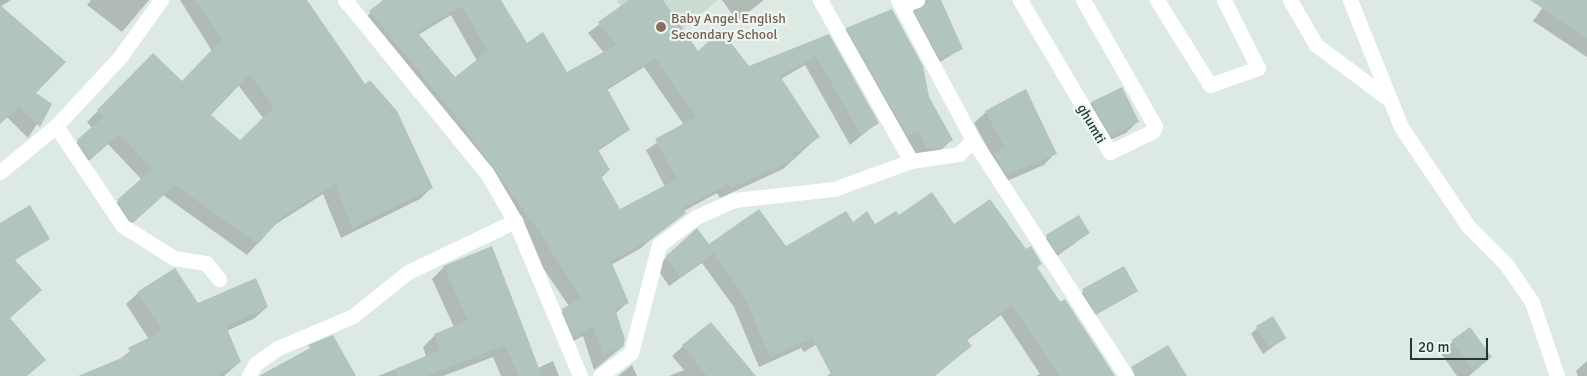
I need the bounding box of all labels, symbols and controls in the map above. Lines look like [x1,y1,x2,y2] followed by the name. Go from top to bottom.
[671,11,786,44] place label: Baby Angel English Secondary School
[655,21,667,33] marker: Baby Angel English Secondary School
[1073,101,1109,147] street label: ghumti
[1412,328,1490,360] scale bar
[1418,338,1449,356] text: 20 m

